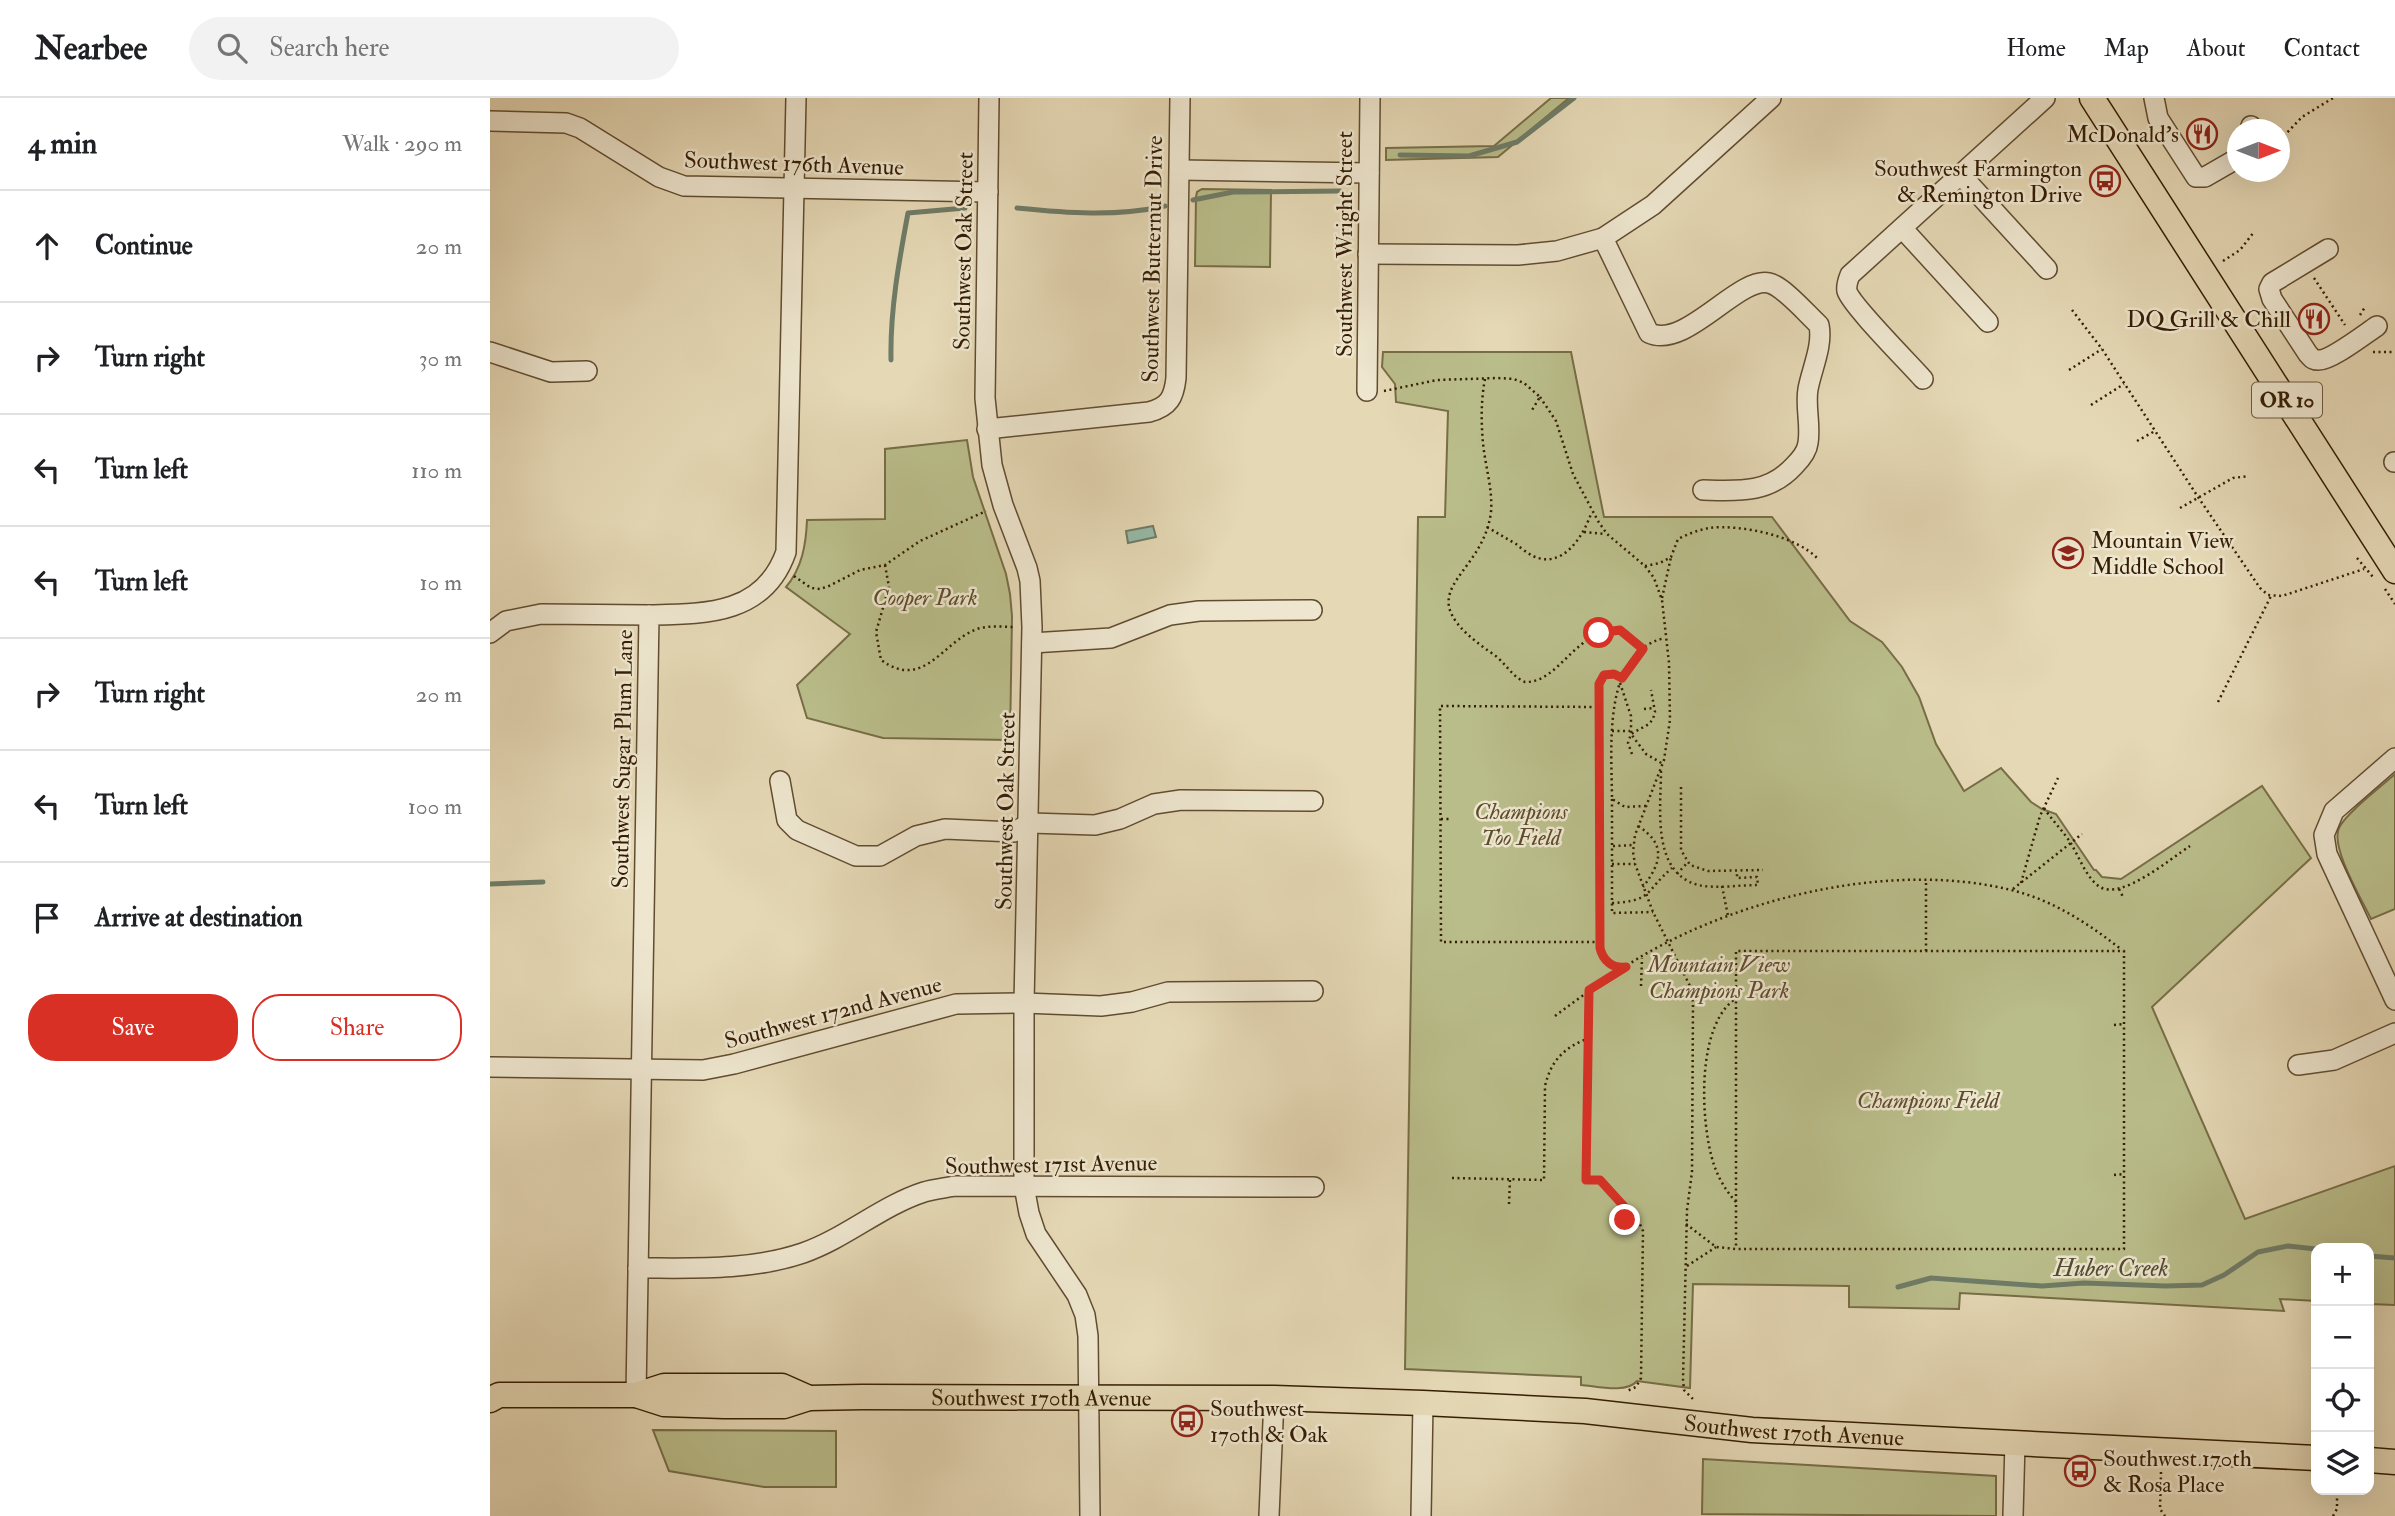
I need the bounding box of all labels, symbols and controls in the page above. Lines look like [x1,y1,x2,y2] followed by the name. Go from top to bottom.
[189,17,679,80] search box
[35,28,147,69] text: Nearbee
[213,29,251,67] icon: search
[269,32,389,64] text: Search here
[2006,33,2066,64] text: Home
[2104,33,2149,64] text: Map
[2187,33,2246,64] text: About
[2284,33,2360,64] text: Contact
[2185,117,2219,151] restaurant icon: McDonald's
[2227,119,2290,182] north arrow
[2066,120,2179,149] place label: McDonald's
[28,125,97,162] text: 4 min
[342,129,462,158] text: Walk · 290 m
[1330,131,1359,357] street label: Southwest Wright Street
[1136,135,1169,383] street label: Southwest Butternut Drive
[684,145,905,182] street label: Southwest 176th Avenue
[947,152,980,350] street label: Southwest Oak Street
[1874,154,2082,209] place label: Southwest Farmington & Remington Drive
[2088,164,2122,198] bus stop icon: Southwest Farmington & Remington Drive
[28,227,66,265] icon: ahead
[95,230,193,262] text: Continue
[416,232,462,261] text: 20 m
[2297,302,2331,336] restaurant icon: DQ Grill & Chill
[2126,305,2291,334] place label: DQ Grill & Chill
[28,339,66,377] icon: right
[95,342,205,374] text: Turn right
[419,344,462,373] text: 30 m
[2252,382,2322,418] road number: OR 10
[28,451,66,489] icon: left
[95,454,188,486] text: Turn left
[411,456,462,485] text: 110 m
[2091,526,2234,581] place label: Mountain View Middle School
[2051,536,2085,570] school or university icon: Mountain View Middle School
[28,563,66,601] icon: left
[95,566,188,598] text: Turn left
[419,568,462,597] text: 10 m
[872,583,978,612] park label: Cooper Park
[1583,617,1614,648] route start
[606,629,639,889] street label: Southwest Sugar Plum Lane
[28,675,66,713] icon: right
[95,678,205,710] text: Turn right
[416,680,462,709] text: 20 m
[989,712,1022,910] street label: Southwest Oak Street
[28,787,66,825] icon: left
[95,790,188,822] text: Turn left
[408,792,462,821] text: 100 m
[1474,797,1568,852] park label: Champions Too Field
[28,899,66,937] icon: arrive
[95,902,303,934] text: Arrive at destination
[1646,950,1790,1005] park label: Mountain View Champions Park
[721,969,945,1055] street label: Southwest 172nd Avenue
[28,994,238,1061] button: Save
[252,994,462,1061] button: Share
[1857,1086,2001,1115] park label: Champions Field
[945,1148,1158,1181] street label: Southwest 171st Avenue
[1609,1204,1640,1235] route end
[2311,1243,2374,1495] map controls
[2311,1243,2374,1306] button: +
[2053,1253,2168,1284] water label: Huber Creek
[2311,1306,2374,1369] button: −
[2311,1369,2374,1432] button: locate
[931,1383,1152,1413] street label: Southwest 170th Avenue
[1210,1394,1328,1449] place label: Southwest 170th & Oak
[1170,1404,1204,1438] bus stop icon: Southwest 170th & Oak
[1683,1408,1905,1453] street label: Southwest 170th Avenue
[2311,1432,2374,1495] button: layers
[2103,1444,2252,1499] place label: Southwest 170th & Rosa Place
[2063,1454,2097,1488] bus stop icon: Southwest 170th & Rosa Place

